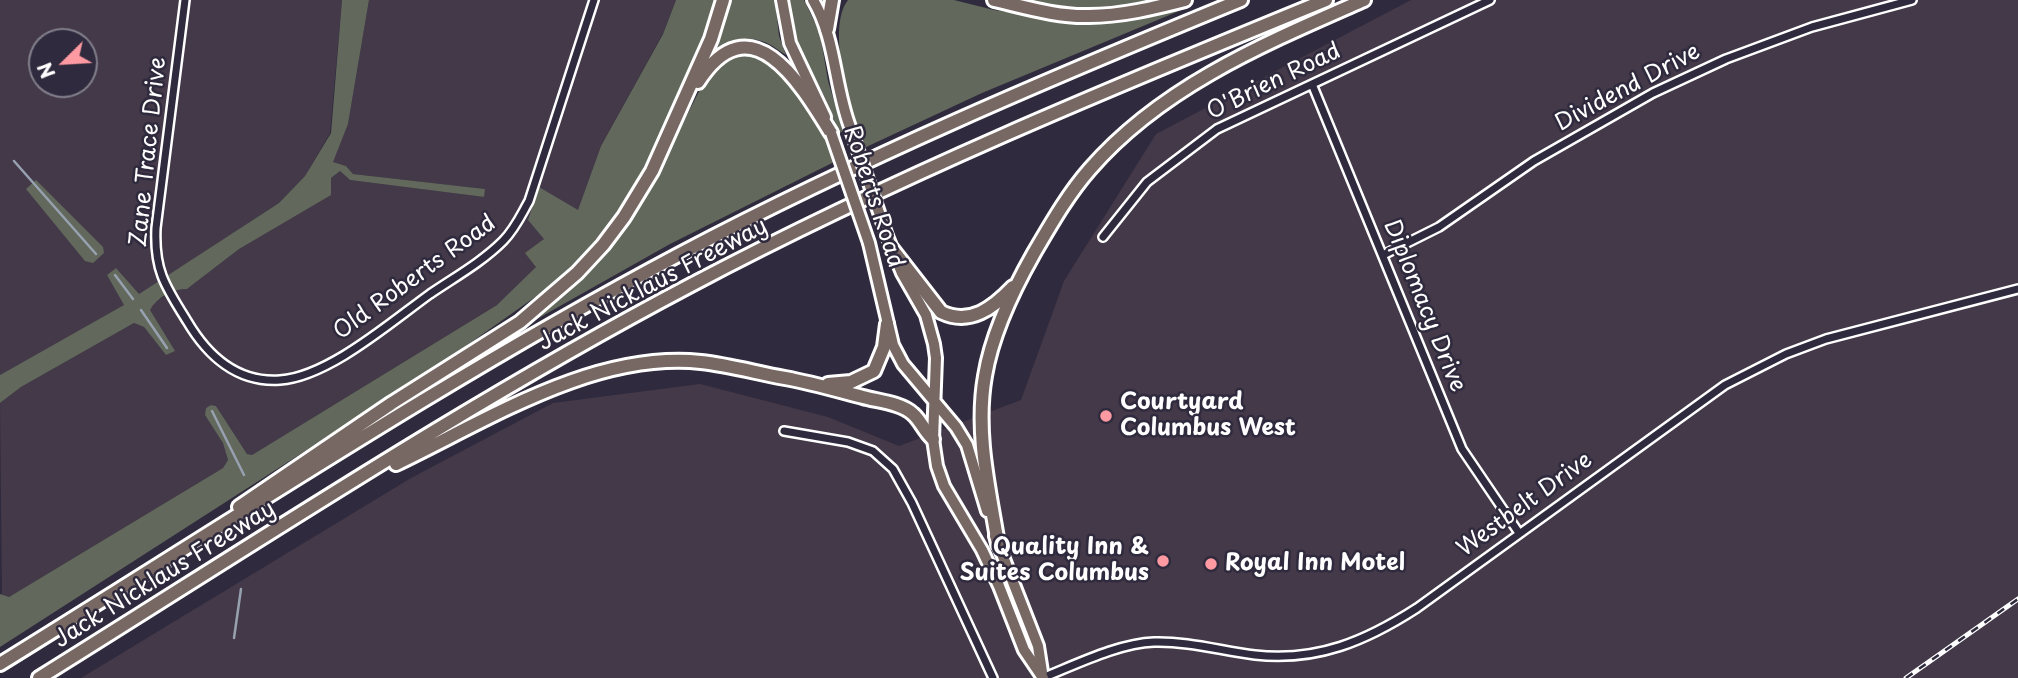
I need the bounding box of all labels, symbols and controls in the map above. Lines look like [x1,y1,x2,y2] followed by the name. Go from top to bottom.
[28,28,98,98] north arrow
[1203,38,1345,126] street label: O'Brien Road
[1551,38,1705,138] street label: Dividend Drive
[125,56,173,248] street label: Zane Trace Drive
[30,58,61,83] text: N
[837,123,909,271] street label: Roberts Road
[328,210,502,346] street label: Old Roberts Road
[534,213,772,357] street label: Jack Nicklaus Freeway
[1377,216,1471,396] street label: Diplomacy Drive
[1120,389,1296,443] place label: Courtyard Columbus West
[1098,408,1114,424] marker: Courtyard Columbus West
[1452,447,1598,563] street label: Westbelt Drive
[49,496,281,654] street label: Jack Nicklaus Freeway
[960,534,1149,588] place label: Quality Inn & Suites Columbus
[1225,550,1405,578] place label: Royal Inn Motel
[1155,553,1171,569] marker: Quality Inn & Suites Columbus
[1203,556,1219,572] marker: Royal Inn Motel

